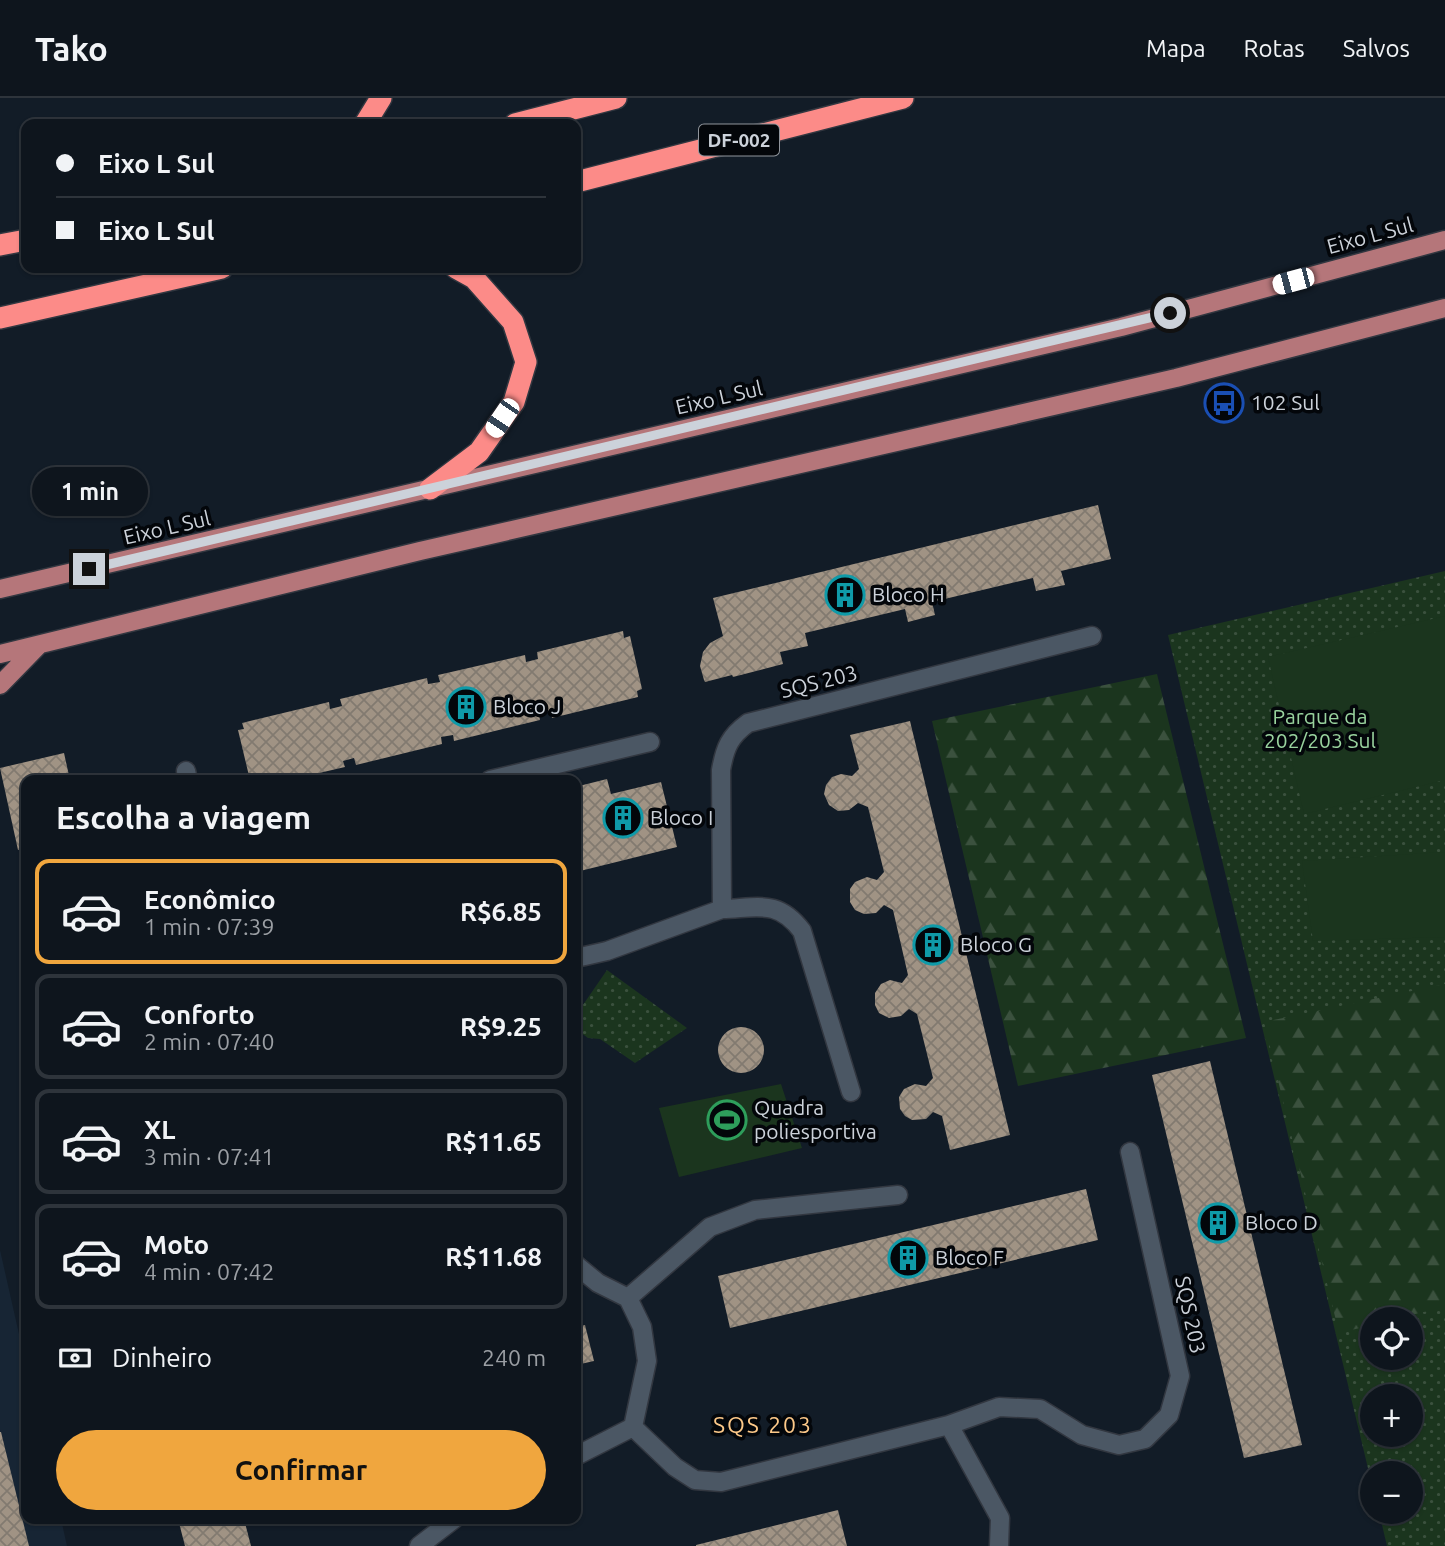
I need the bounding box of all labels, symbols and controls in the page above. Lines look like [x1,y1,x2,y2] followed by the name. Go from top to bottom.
[35,30,108,67] text: Tako
[1146,35,1206,62] text: Mapa
[1244,35,1305,62] text: Rotas
[1343,35,1410,62] text: Salvos
[699,124,779,156] road number: DF-002
[98,149,214,178] text: Eixo L Sul
[1324,212,1416,258] street label: Eixo L Sul
[98,216,214,245] text: Eixo L Sul
[1270,265,1317,297] car
[1154,297,1186,329] route start
[673,375,765,419] street label: Eixo L Sul
[1203,382,1245,424] bus stop icon: 102 Sul
[1251,390,1320,414] place label: 102 Sul
[482,395,523,441] car
[31,468,147,517] callout: 1 min
[61,479,119,504] text: 1 min
[121,505,213,549] street label: Eixo L Sul
[73,553,105,585] route end
[824,574,866,616] building icon: Bloco H
[872,582,945,606] place label: Bloco H
[778,660,860,702] street label: SQS 203
[445,686,487,728] building icon: Bloco J
[493,694,561,718] place label: Bloco J
[1264,704,1376,752] park label: Parque da 202/203 Sul
[602,797,644,839] building icon: Bloco I
[56,799,311,835] text: Escolha a viagem
[650,805,713,829] place label: Bloco I
[60,880,123,943] icon: car
[144,885,276,914] text: Econômico
[460,897,542,926] text: R$6.85
[144,914,275,939] text: 1 min · 07:39
[912,924,954,966] building icon: Bloco G
[960,932,1032,956] place label: Bloco G
[60,995,123,1058] icon: car
[144,1000,255,1029] text: Conforto
[460,1012,542,1041] text: R$9.25
[144,1029,275,1054] text: 2 min · 07:40
[754,1095,877,1143] place label: Quadra poliesportiva
[706,1099,748,1141] sports icon: Quadra poliesportiva
[60,1110,123,1173] icon: car
[144,1115,175,1144] text: XL
[445,1127,542,1156] text: R$11.65
[144,1144,275,1169] text: 3 min · 07:41
[1197,1202,1239,1244] building icon: Bloco D
[1245,1210,1318,1234] place label: Bloco D
[60,1225,123,1288] icon: car
[144,1230,209,1259] text: Moto
[887,1237,929,1279] building icon: Bloco F
[445,1242,542,1271] text: R$11.68
[935,1245,1004,1269] place label: Bloco F
[144,1259,275,1284] text: 4 min · 07:42
[1171,1274,1211,1356] street label: SQS 203
[1360,1307,1423,1524] map controls
[1360,1307,1423,1370] button: locate
[56,1339,94,1377] icon: cash
[112,1343,212,1372] text: Dinheiro
[482,1345,546,1370] text: 240 m
[1360,1384,1423,1447] button: +
[713,1412,813,1437] district label: SQS 203
[56,1430,546,1510] button: Confirmar
[1360,1461,1423,1524] button: −

